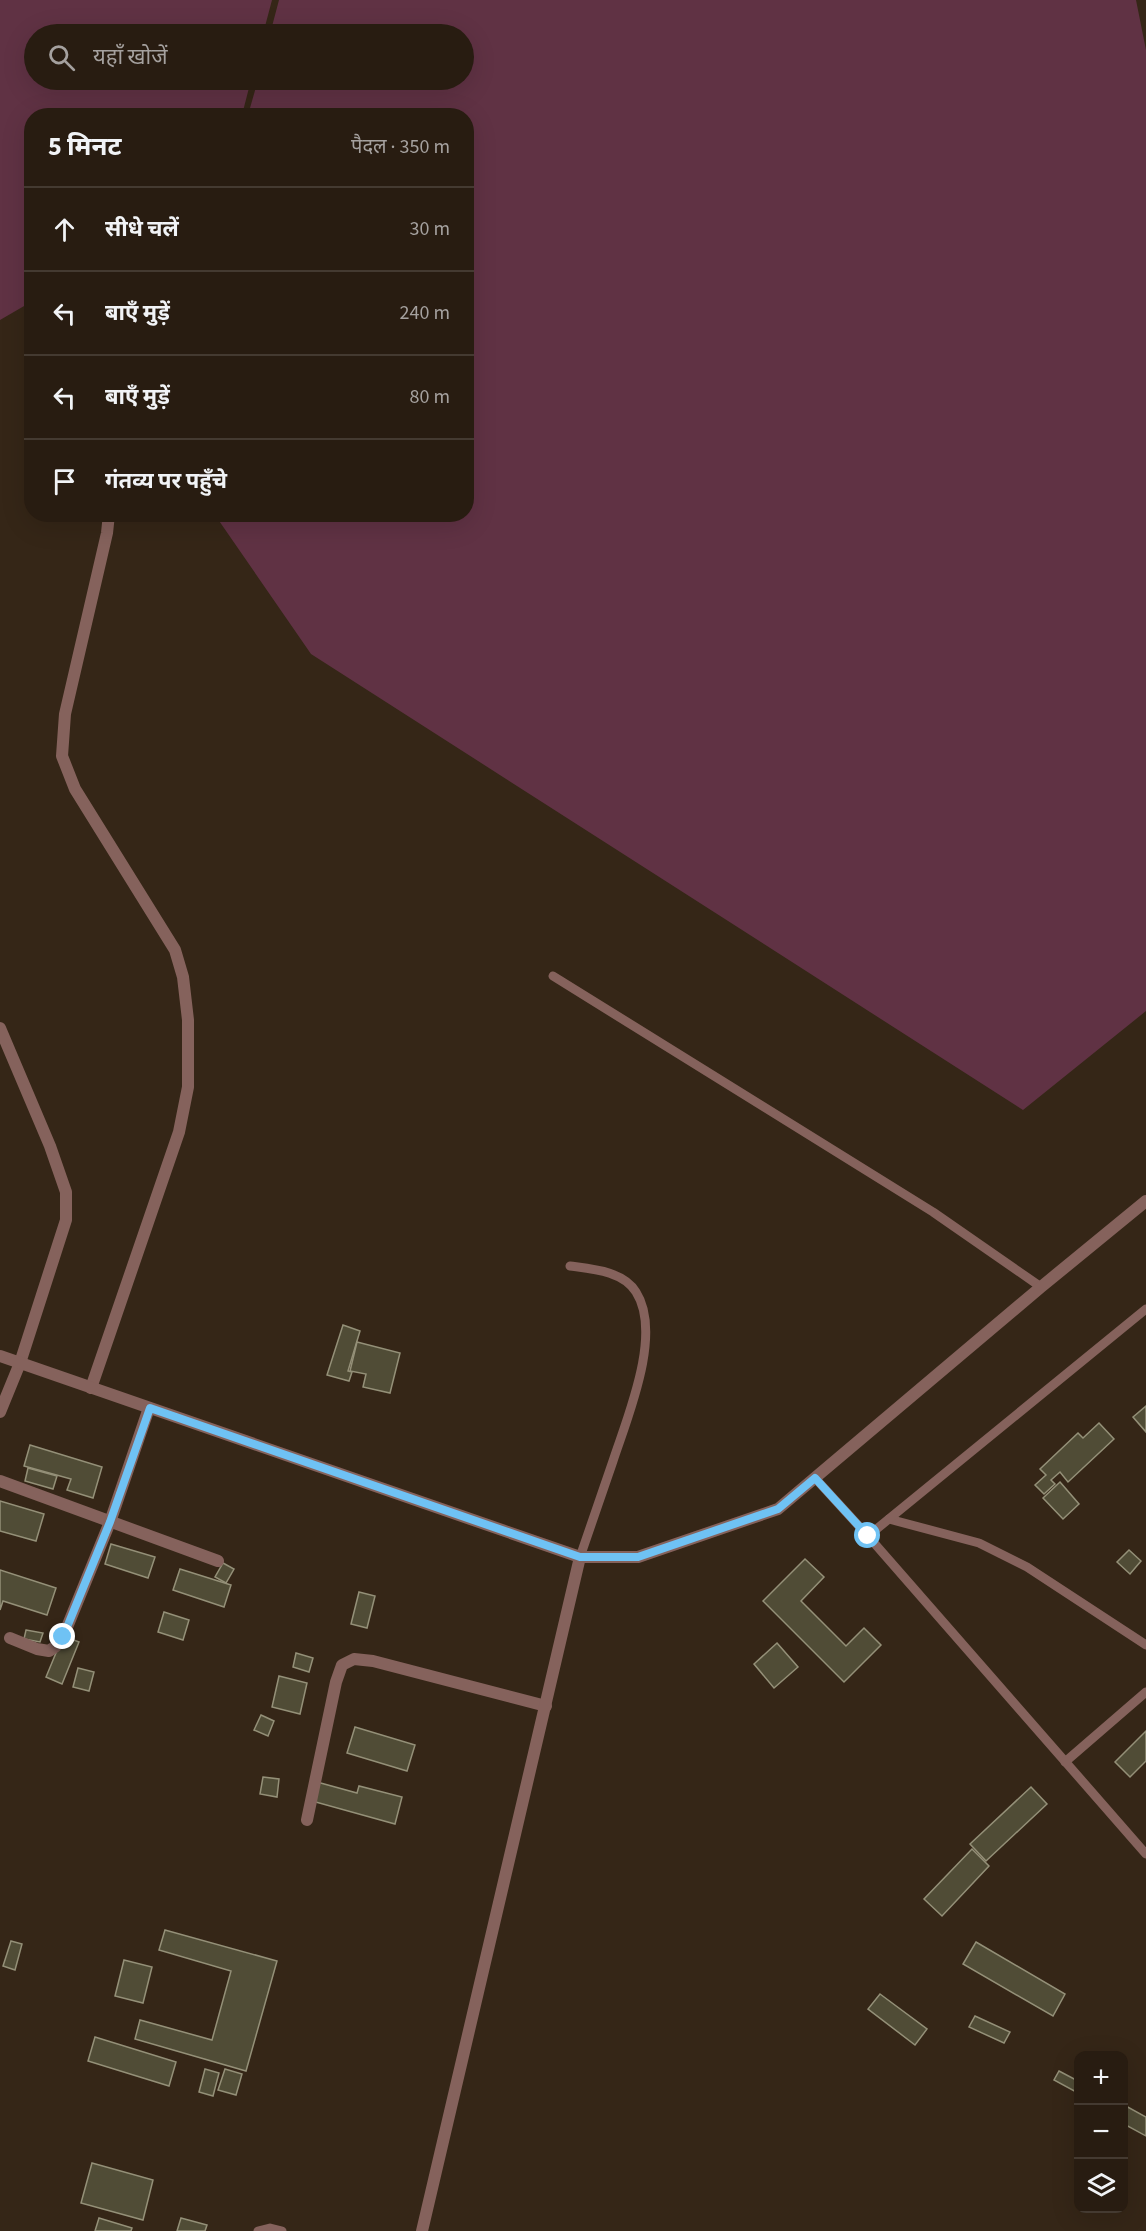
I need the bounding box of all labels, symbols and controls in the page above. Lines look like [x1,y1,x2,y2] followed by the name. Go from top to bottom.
[24,24,474,90] search box
[45,41,78,74] icon: search
[93,41,168,73] text: यहाँ खोजें
[48,128,122,165] text: 5 मिनट
[351,133,450,161] text: पैदल · 350 m
[48,213,81,246] icon: ahead
[105,213,179,245] text: सीधे चलें
[410,215,450,243] text: 30 m
[48,297,81,330] icon: left
[105,297,170,329] text: बाएँ मुड़ें
[400,299,450,327] text: 240 m
[48,381,81,414] icon: left
[105,381,170,413] text: बाएँ मुड़ें
[410,383,450,411] text: 80 m
[48,465,81,498] icon: arrive
[105,465,227,497] text: गंतव्य पर पहुँचे
[854,1522,880,1548] route start
[49,1623,75,1649] route end
[1074,2051,1128,2213] map controls
[1074,2051,1128,2105] button: +
[1074,2105,1128,2159] button: −
[1074,2159,1128,2213] button: layers

